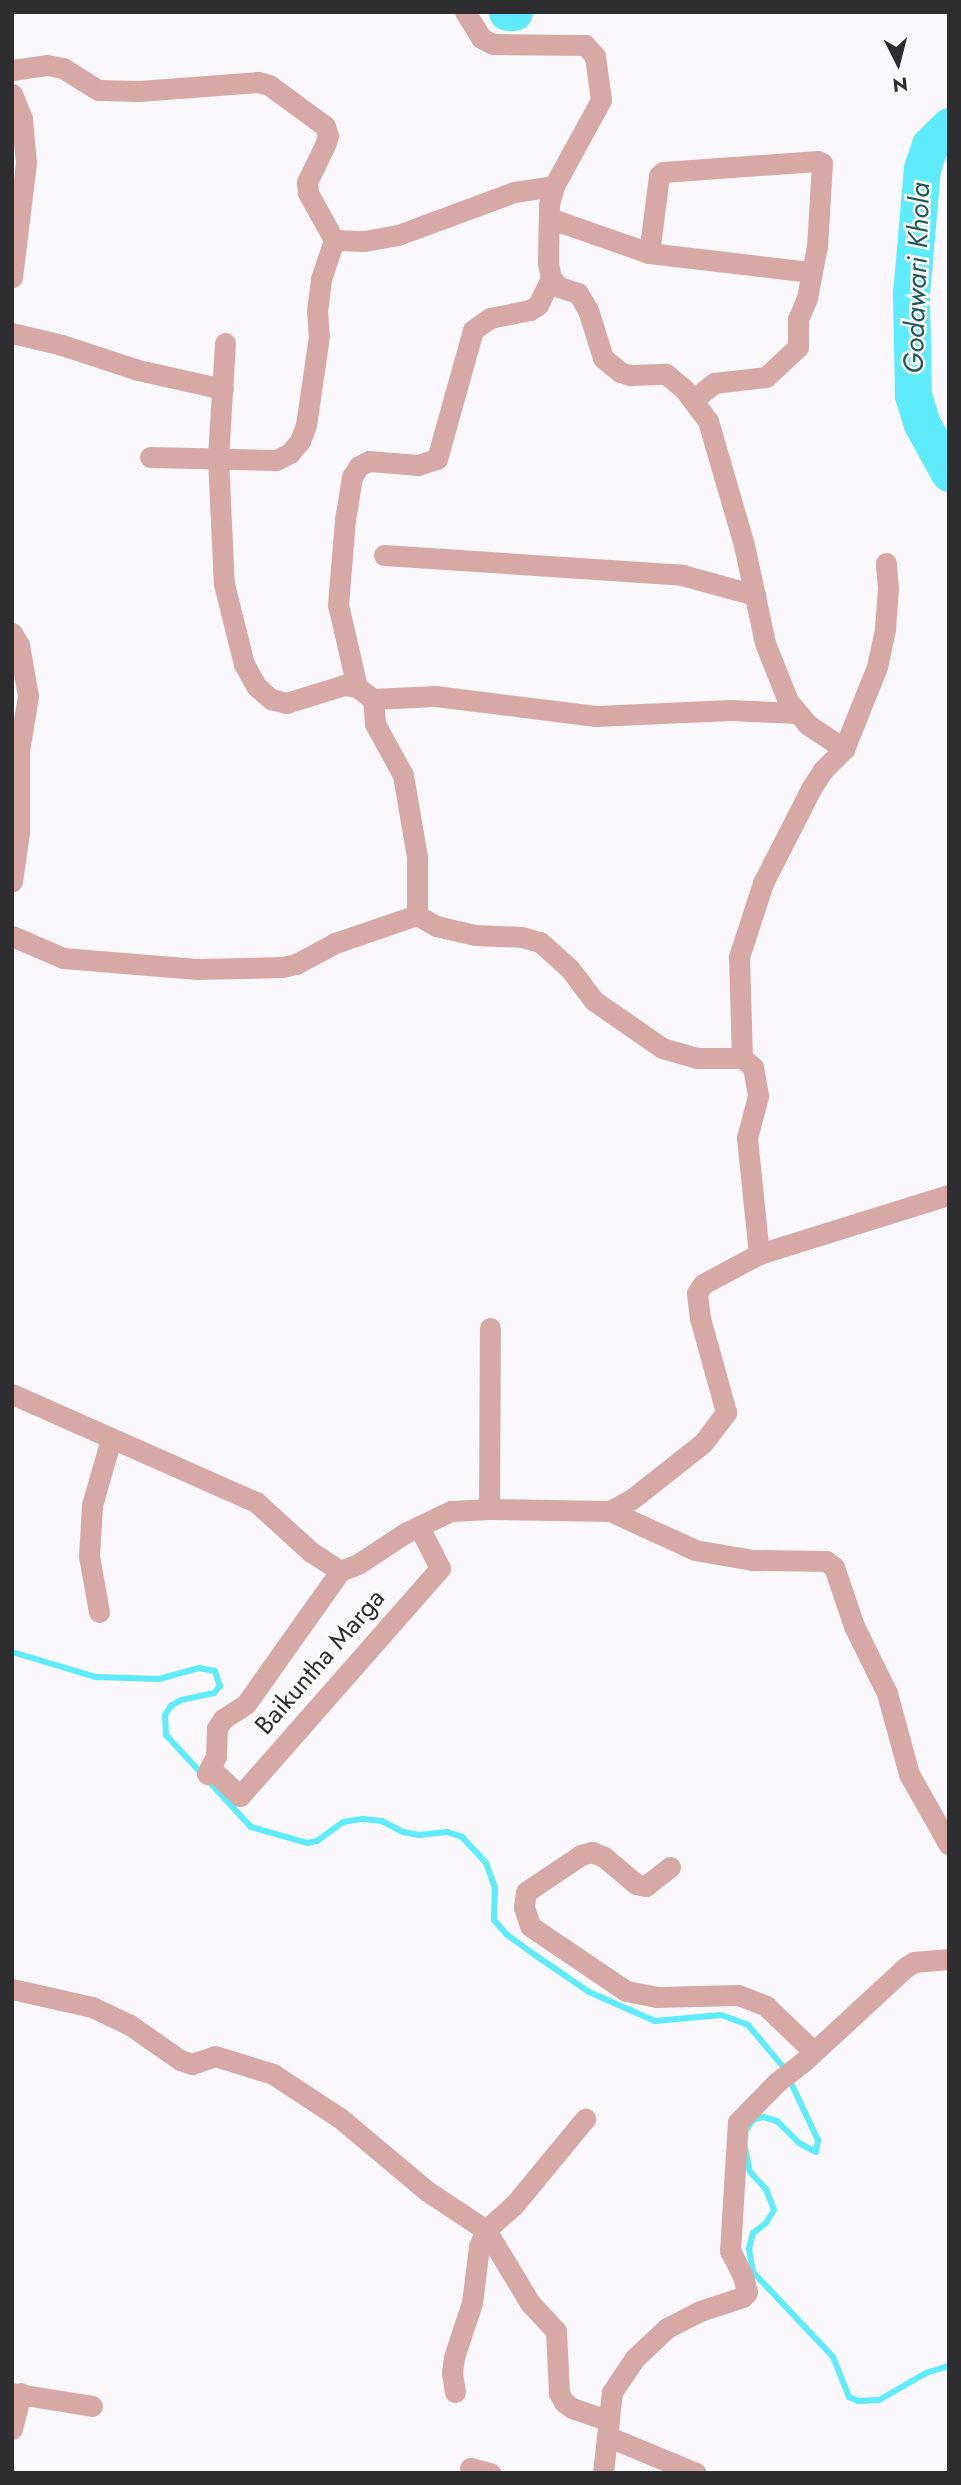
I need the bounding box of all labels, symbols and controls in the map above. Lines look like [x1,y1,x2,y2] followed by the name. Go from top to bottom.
[863,28,933,98] north arrow
[891,70,909,99] text: N
[897,182,937,374] water label: Godawari Khola
[249,1583,391,1741] street label: Baikuntha Marga

